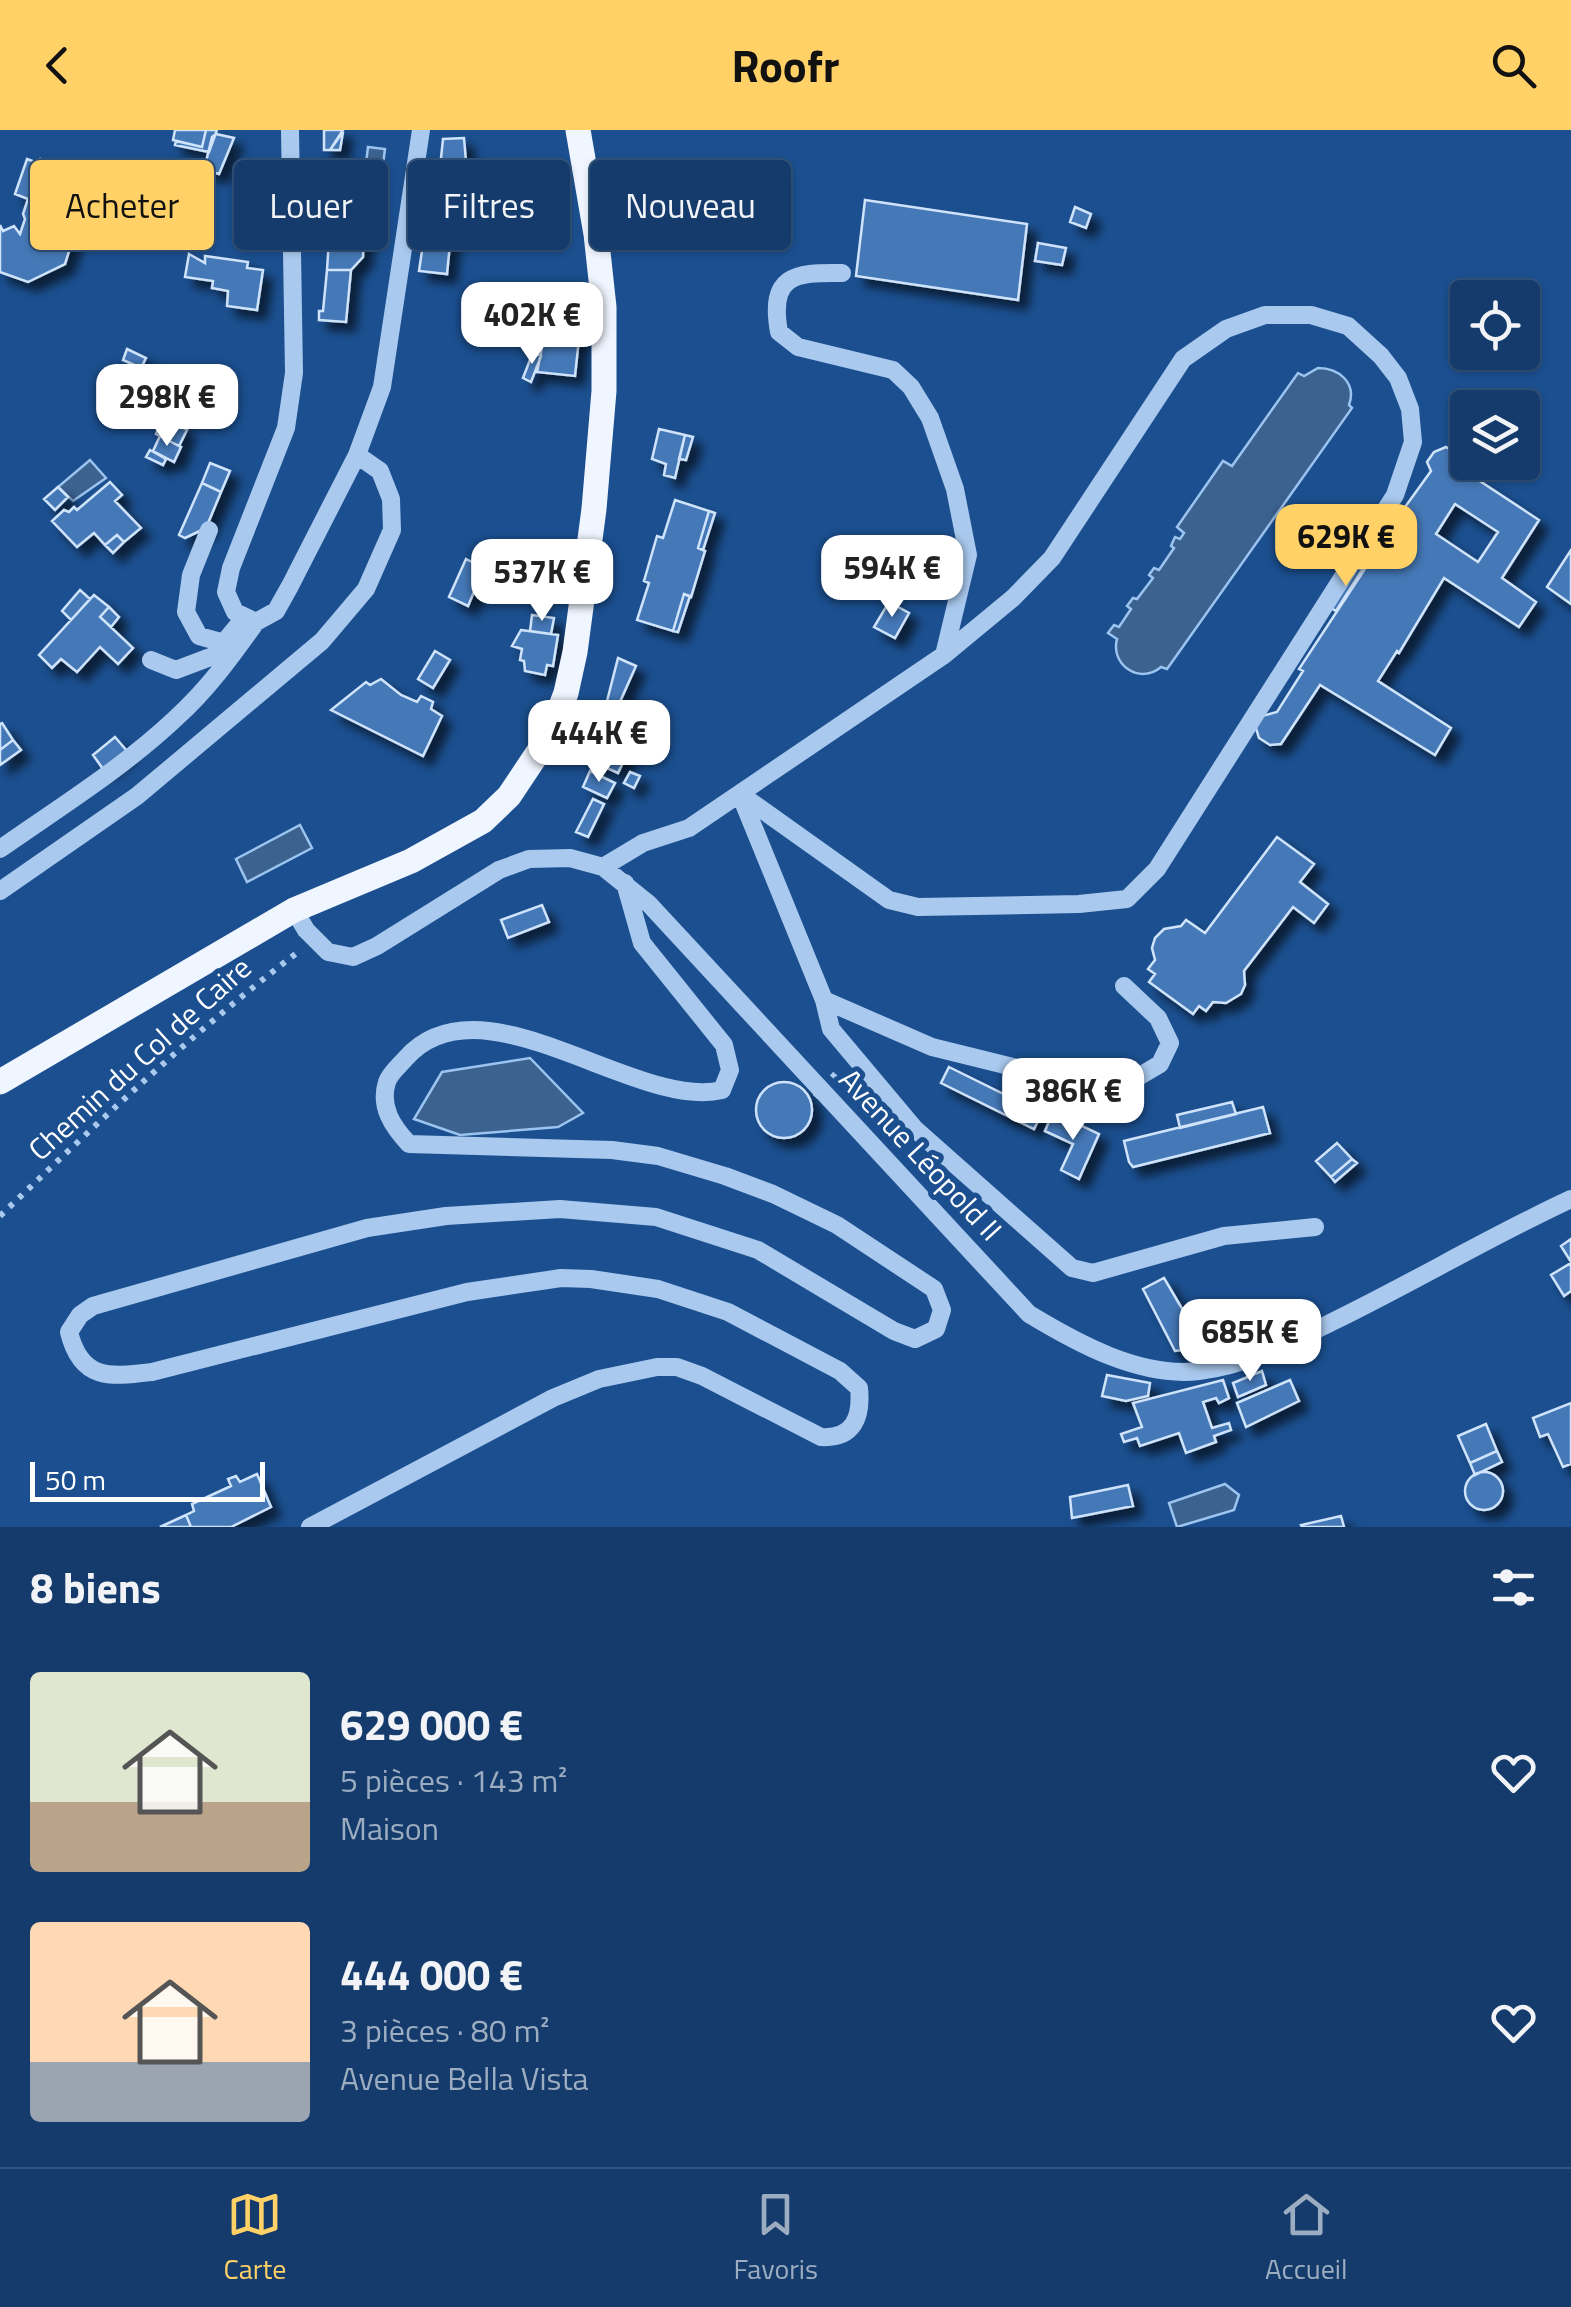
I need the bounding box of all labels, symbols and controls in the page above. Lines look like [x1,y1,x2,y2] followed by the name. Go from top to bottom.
[731,31,840,99] text: Roofr
[30,38,85,93] icon: back
[1486,38,1541,93] icon: search
[30,160,214,250] chip: Acheter
[234,160,388,250] chip: Louer
[408,160,570,250] chip: Filtres
[590,160,791,250] chip: Nouveau
[1450,280,1540,480] map controls
[1450,280,1540,370] button: locate
[451,282,613,367] pin: 402K €
[483,290,581,338] text: 402K €
[86,364,248,449] pin: 298K €
[118,372,216,420] text: 298K €
[1450,390,1540,480] button: layers
[1265,504,1427,589] pin: 629K €
[1297,512,1395,560] text: 629K €
[811,535,973,620] pin: 594K €
[461,539,623,624] pin: 537K €
[843,543,941,591] text: 594K €
[493,547,591,595] text: 537K €
[518,700,680,785] pin: 444K €
[550,708,648,756] text: 444K €
[17,945,261,1171] street label: Chemin du Col de Caire
[828,1058,1013,1251] street label: Avenue Léopold II
[992,1058,1154,1143] pin: 386K €
[1024,1066,1122,1114] text: 386K €
[1169,1299,1331,1384] pin: 685K €
[1201,1307,1299,1355] text: 685K €
[30,1457,265,1502] scale bar
[45,1458,106,1501] text: 50 m
[30,1555,161,1619] text: 8 biens
[1486,1560,1541,1615] icon: filters
[340,1692,523,1756] text: 629 000 €
[110,1712,230,1832] icon: home
[1486,1745,1541,1800] icon: heart
[340,1756,567,1804] text: 5 pièces · 143 m²
[340,1804,439,1852] text: Maison
[340,1942,523,2006] text: 444 000 €
[110,1962,230,2082] icon: home
[1486,1995,1541,2050] icon: heart
[340,2006,549,2054] text: 3 pièces · 80 m²
[340,2054,589,2102] text: Avenue Bella Vista
[224,2187,286,2290] tab: Carte
[733,2187,818,2290] tab: Favoris
[1265,2187,1347,2290] tab: Accueil

